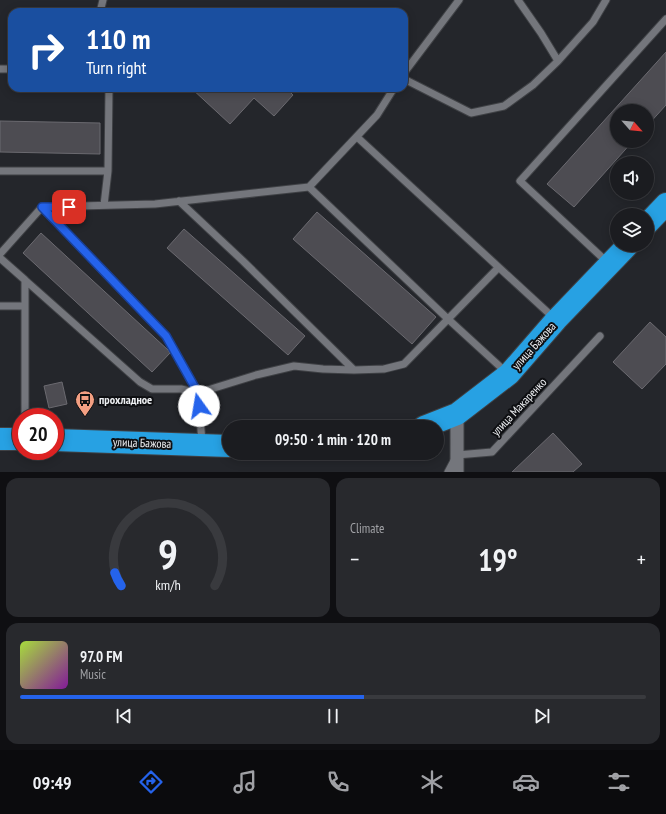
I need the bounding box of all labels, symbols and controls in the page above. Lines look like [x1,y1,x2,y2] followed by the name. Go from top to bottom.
[86,20,150,57] text: 110 m
[20,24,72,76] icon: right
[86,56,146,79] text: Turn right
[610,104,654,148] north arrow
[610,104,654,252] map controls
[610,156,654,200] button: sound
[52,190,86,224] pin
[58,196,80,218] icon: arrive
[610,208,654,252] button: layers
[508,319,559,372] street label: улица Бажова
[488,374,549,439] street label: улица Макаренко
[178,385,220,427] position arrow
[74,389,96,417] bus stop icon: прохладное
[99,392,152,407] place label: прохладное
[12,408,64,460] speed limit sign: 20
[275,430,391,449] text: 09:50 · 1 min · 120 m
[113,434,172,451] street label: улица Бажова
[350,520,384,537] text: Climate
[158,526,178,579] text: 9
[478,540,518,579] text: 19°
[350,545,359,573] text: −
[637,545,646,573] text: +
[155,574,181,593] text: km/h
[80,647,123,666] text: 97.0 FM
[80,666,106,683] text: Music
[113,705,135,727] icon: previous
[322,705,344,727] icon: pause
[531,705,553,727] icon: next
[137,768,165,796] icon: directions
[231,768,259,796] icon: music
[324,768,352,796] icon: phone
[418,768,446,796] icon: climate
[512,768,540,796] icon: car
[605,768,633,796] icon: filters
[33,771,72,794] text: 09:49

